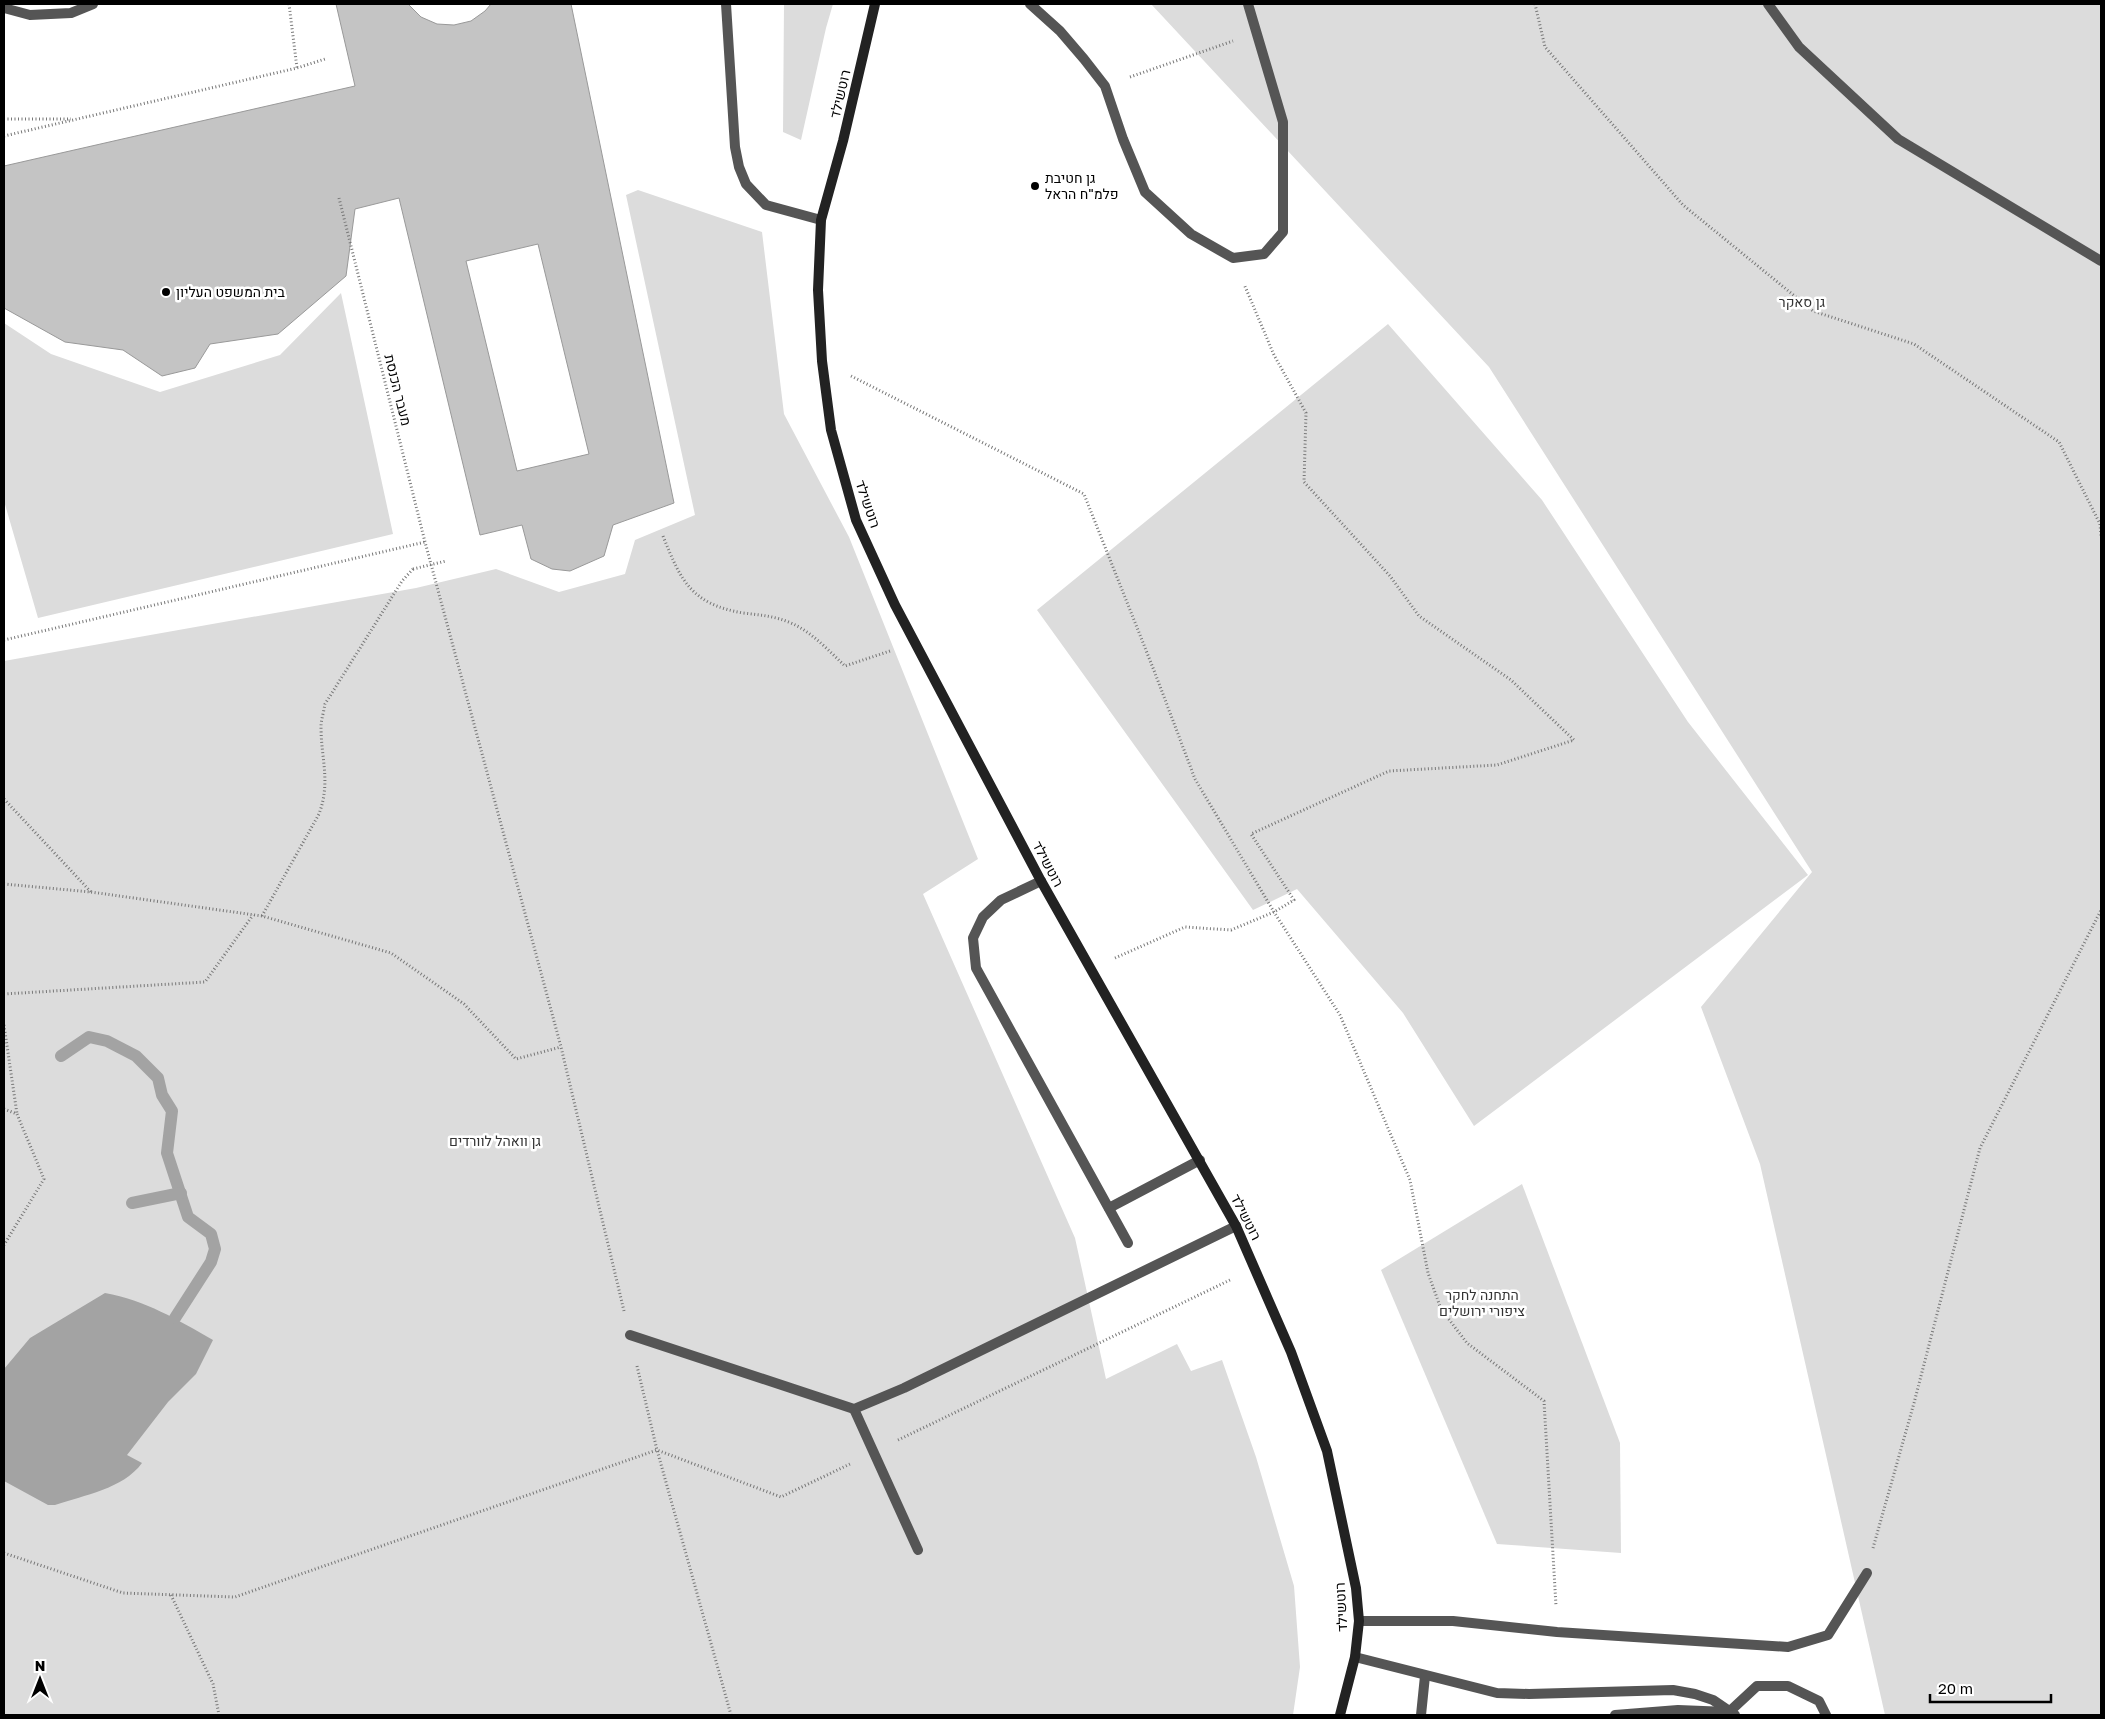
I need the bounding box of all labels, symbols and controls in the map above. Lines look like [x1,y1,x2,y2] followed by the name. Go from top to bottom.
[826,68,853,120] street label: רוטשילד
[1045,169,1119,202] place label: גן חטיבת פלמ"ח הראל
[1029,180,1041,192] marker: גן חטיבת פלמ"ח הראל
[176,283,286,300] place label: בית המשפט העליון
[160,286,172,298] marker: בית המשפט העליון
[1779,293,1825,310] park label: גן סאקר
[381,352,416,427] street label: מעבר הכנסת
[852,478,885,530] street label: רוטשילד
[1029,838,1068,890] street label: רוטשילד
[449,1132,541,1149] park label: גן וואהל לוורדים
[1228,1191,1265,1243] street label: רוטשילד
[1439,1286,1525,1319] park label: התחנה לחקר ציפורי ירושלים
[1331,1582,1350,1632] street label: רוטשילד
[15,1654,65,1704] north arrow
[35,1657,45,1674] text: N
[1930,1672,2051,1704] scale bar
[1938,1679,1973,1697] text: 20 m

